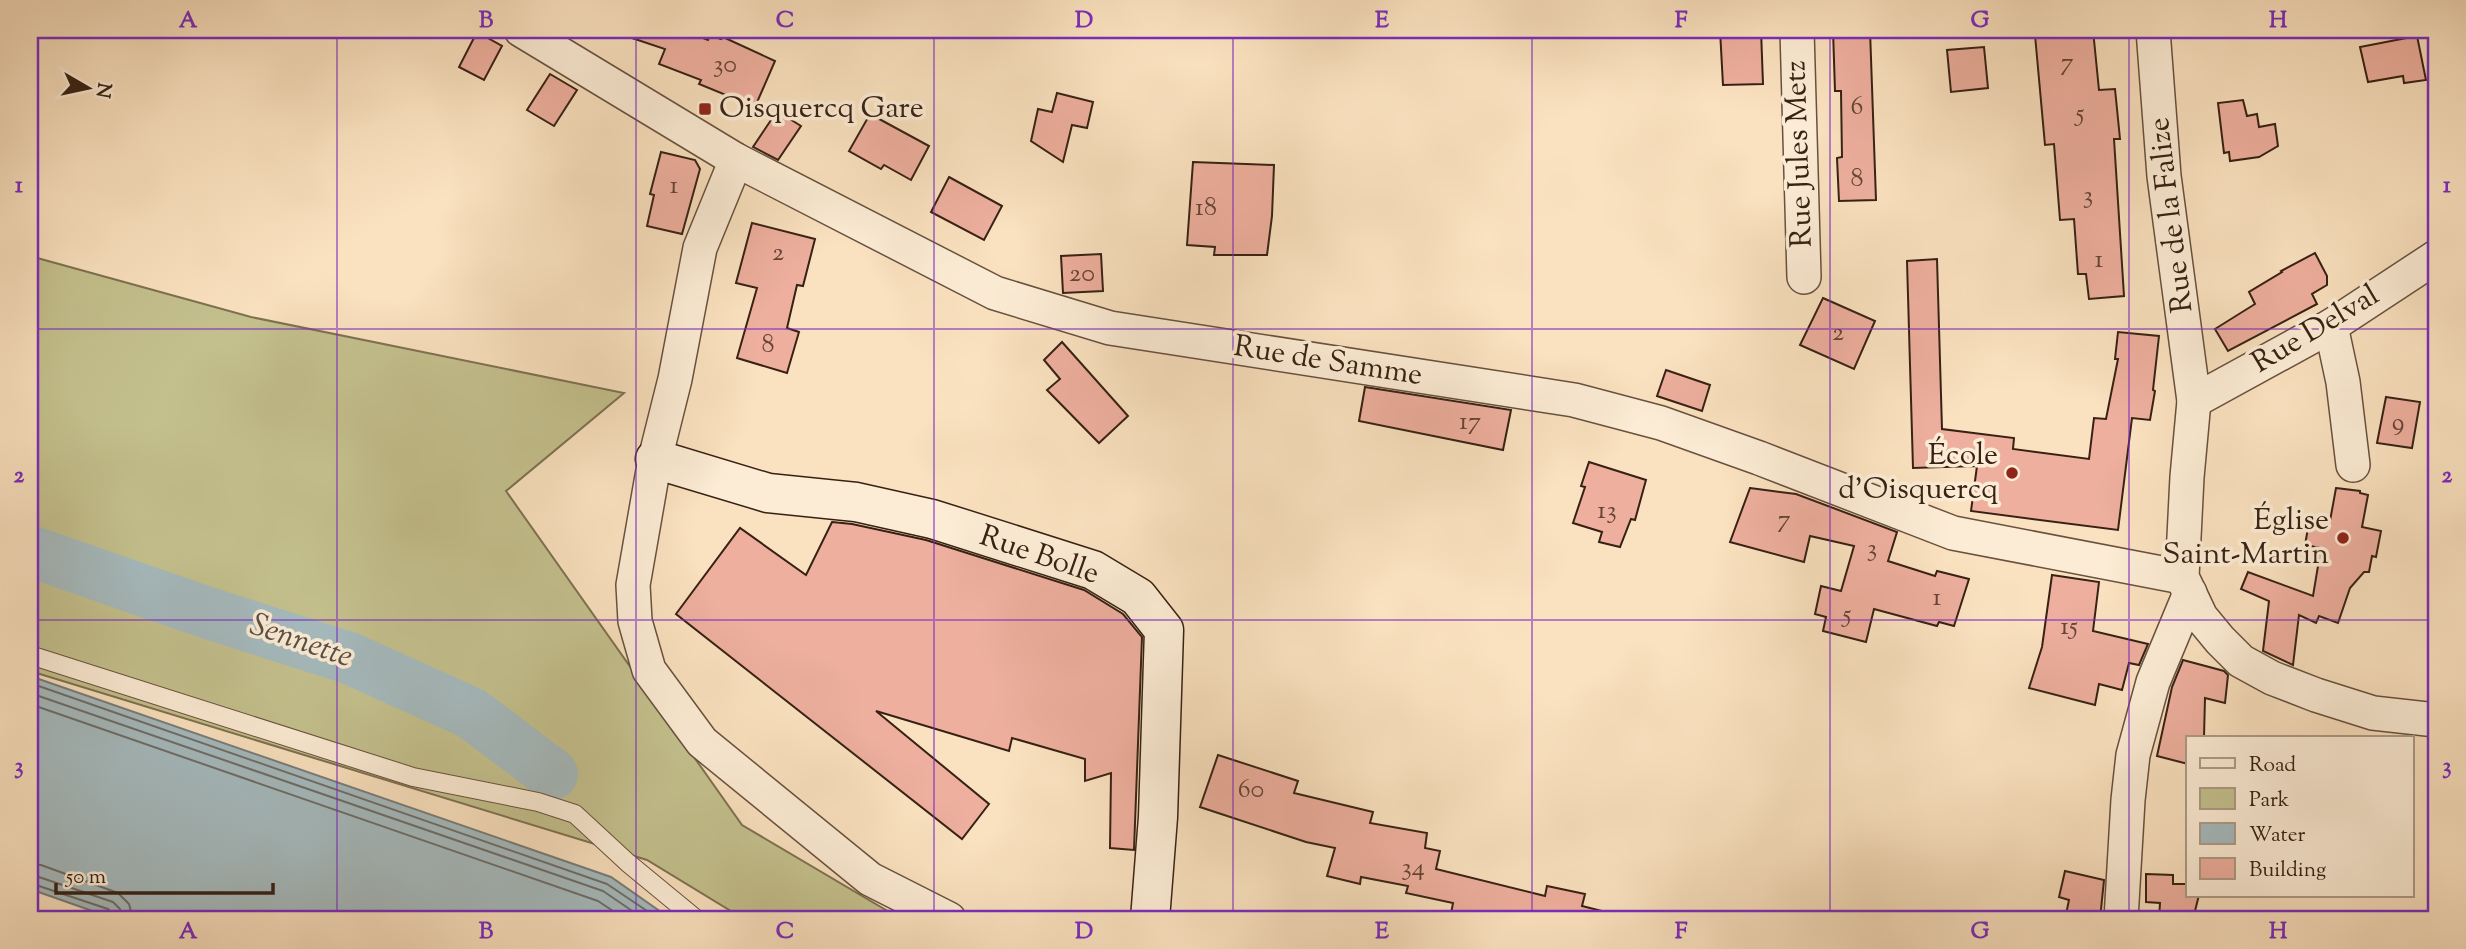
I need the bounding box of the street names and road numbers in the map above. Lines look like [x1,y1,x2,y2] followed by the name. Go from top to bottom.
[1775,60,1825,248] street label: Rue Jules Metz
[2139,115,2205,315] street label: Rue de la Falize
[2244,275,2388,385] street label: Rue Delval
[1231,326,1425,398] street label: Rue de Samme
[973,516,1105,596] street label: Rue Bolle

